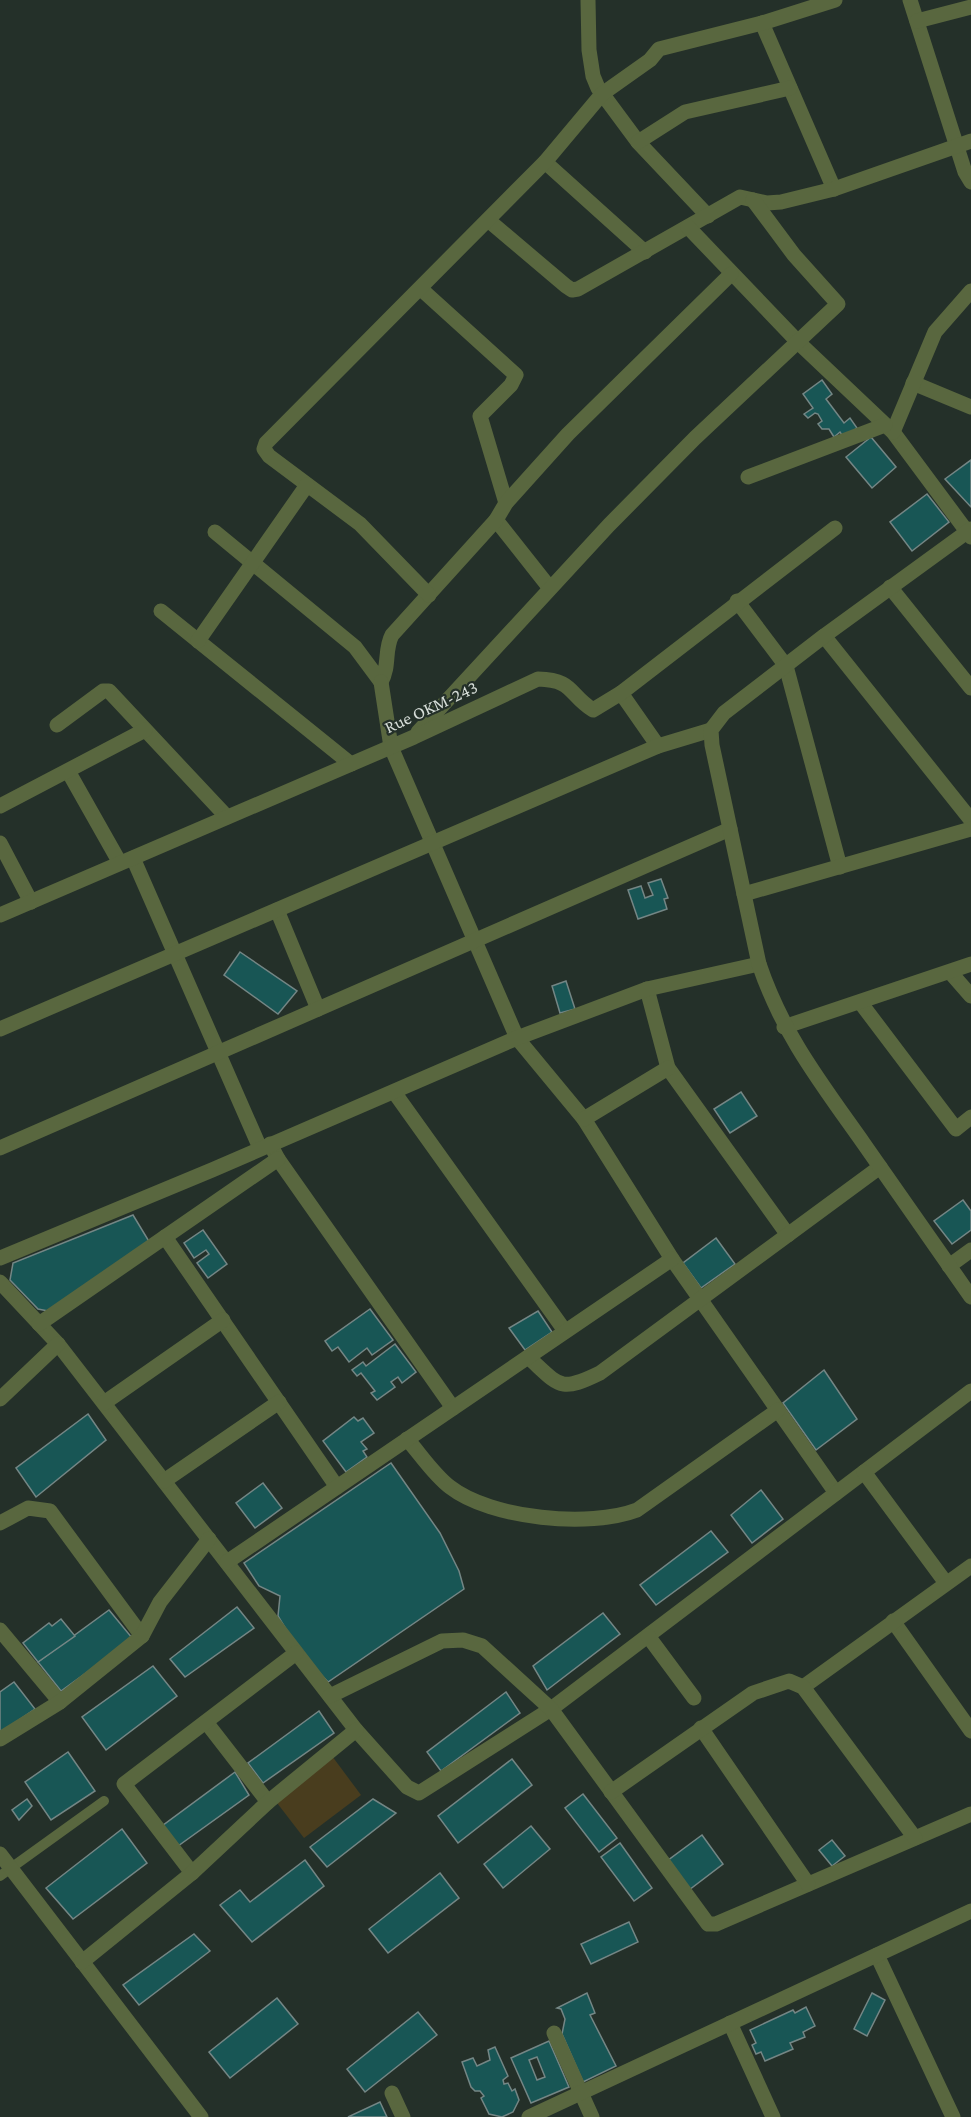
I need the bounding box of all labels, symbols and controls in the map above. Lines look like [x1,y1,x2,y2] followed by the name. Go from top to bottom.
[381,677,481,737] street label: Rue OKM-243

